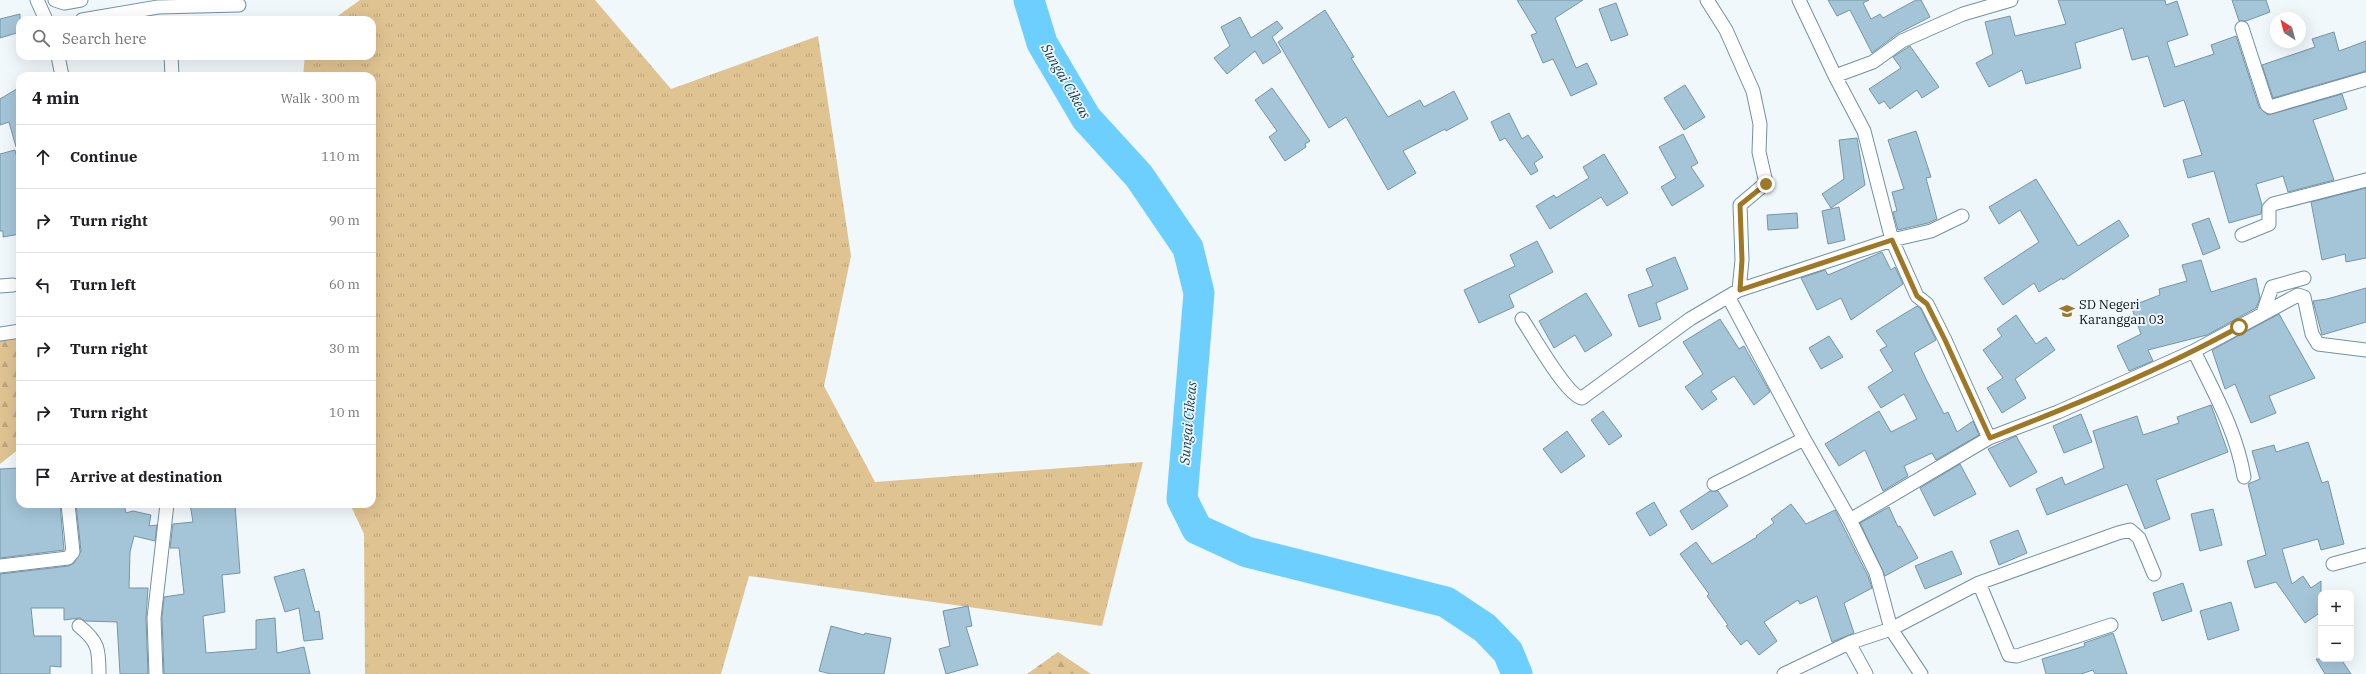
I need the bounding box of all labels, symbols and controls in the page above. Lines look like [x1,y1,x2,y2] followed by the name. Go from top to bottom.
[2270,12,2306,48] north arrow
[16,16,376,60] search box
[30,27,52,49] icon: search
[62,29,147,48] text: Search here
[1037,39,1095,122] water label: Sungai Cikeas
[32,87,80,109] text: 4 min
[281,90,360,107] text: Walk · 300 m
[32,146,54,168] icon: ahead
[70,147,137,166] text: Continue
[321,148,360,165] text: 110 m
[1757,175,1775,193] route end
[32,210,54,232] icon: right
[70,211,148,230] text: Turn right
[329,212,360,229] text: 90 m
[32,274,54,296] icon: left
[70,275,136,294] text: Turn left
[329,276,360,293] text: 60 m
[2079,296,2164,328] place label: SD Negeri Karanggan 03
[2058,302,2076,320] school or university icon: SD Negeri Karanggan 03
[2230,318,2248,336] route start
[32,338,54,360] icon: right
[70,339,148,358] text: Turn right
[329,340,360,357] text: 30 m
[1175,380,1201,466] water label: Sungai Cikeas
[32,402,54,424] icon: right
[70,403,148,422] text: Turn right
[329,404,360,421] text: 10 m
[32,466,54,488] icon: arrive
[70,467,222,486] text: Arrive at destination
[2318,590,2354,662] map controls
[2318,590,2354,626] button: +
[2318,626,2354,662] button: −

